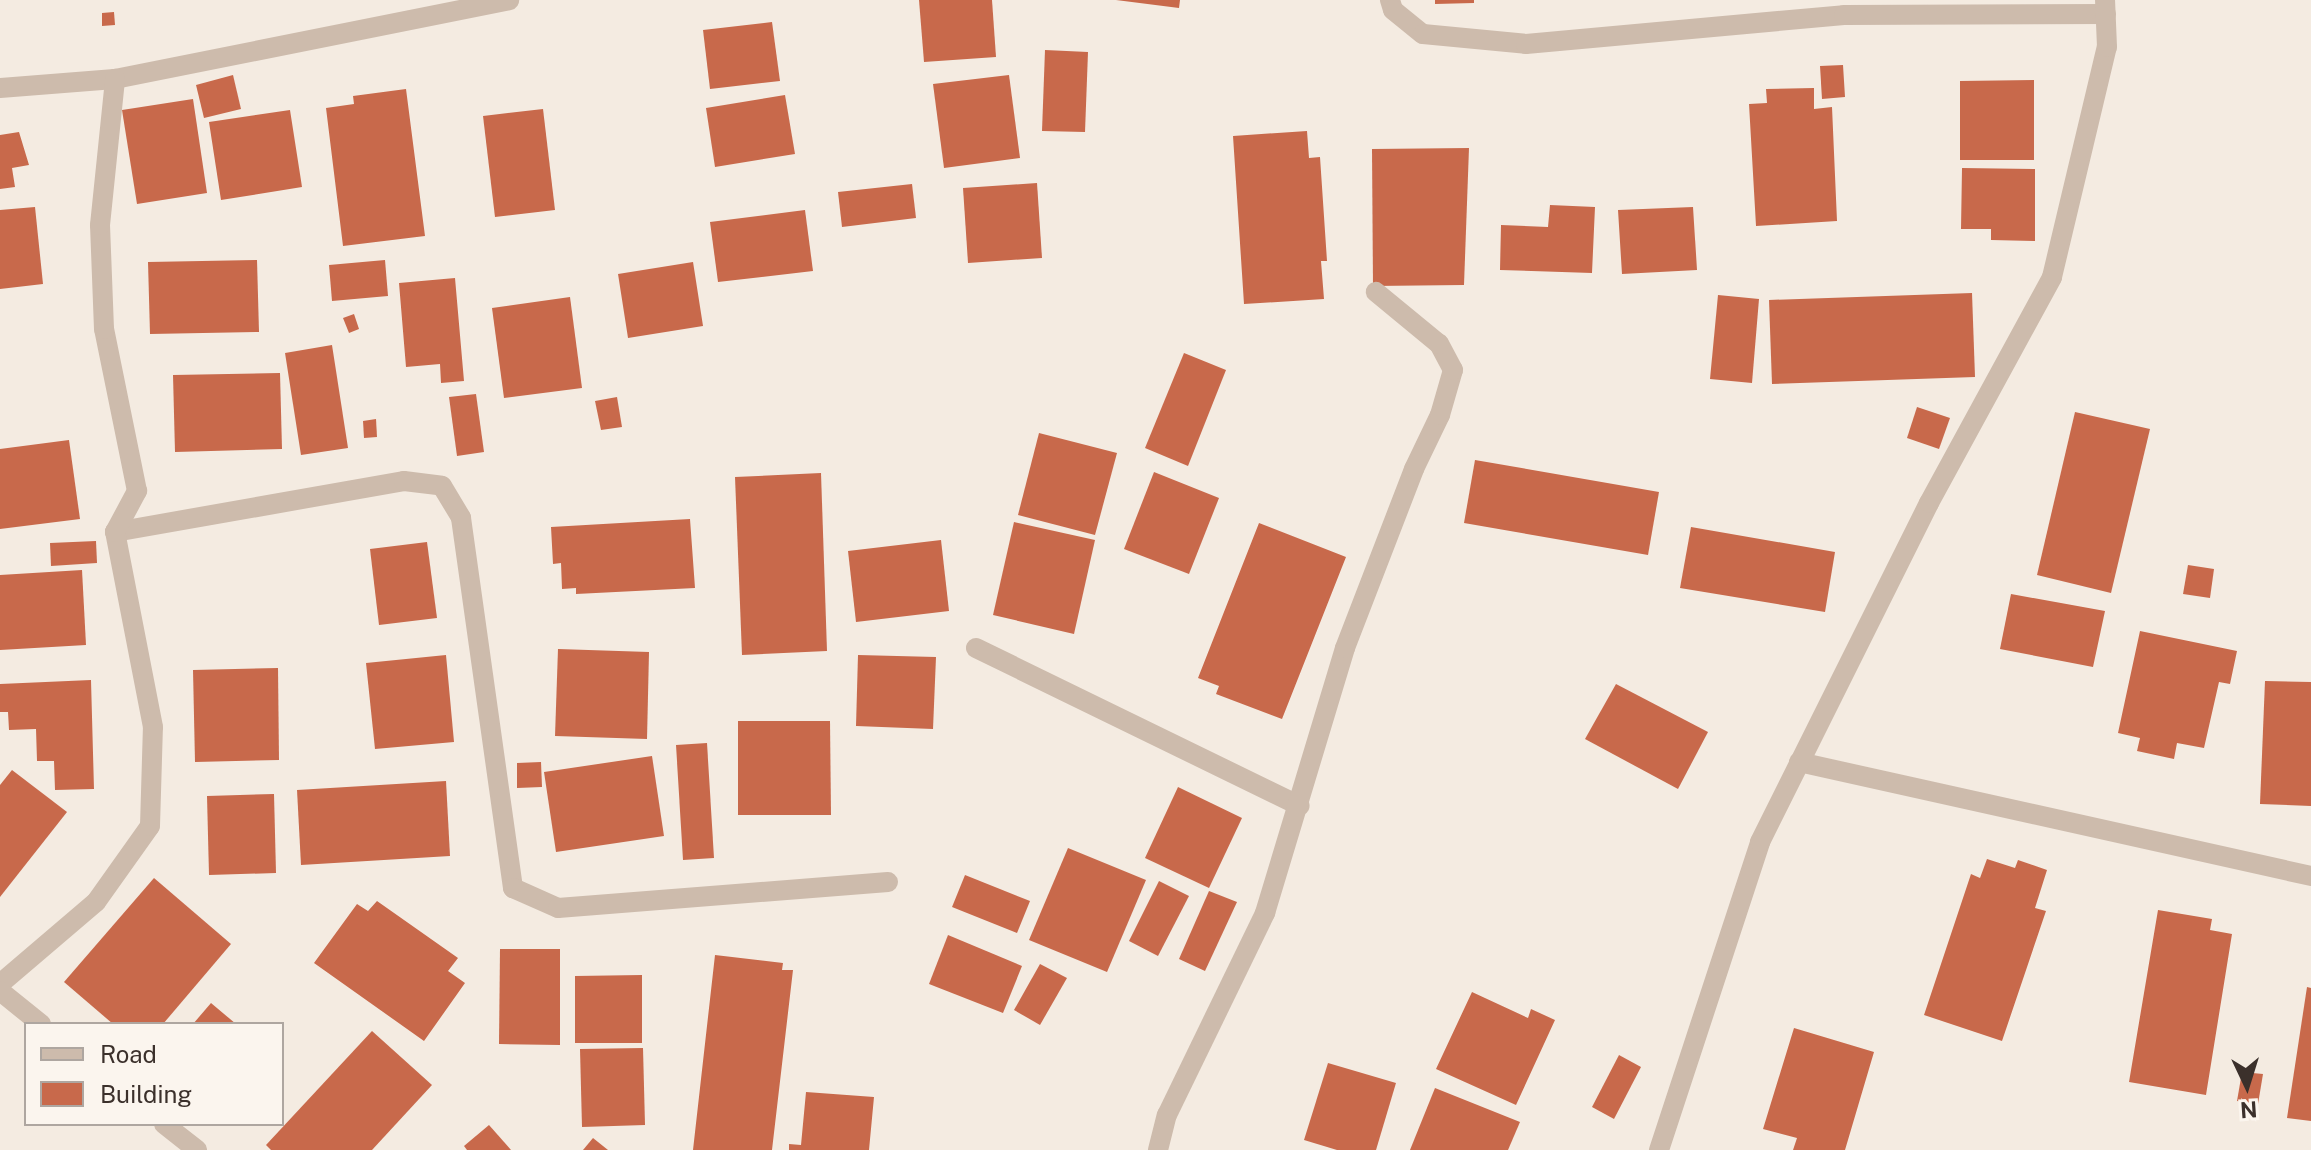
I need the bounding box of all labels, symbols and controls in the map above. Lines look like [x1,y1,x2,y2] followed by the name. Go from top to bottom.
[24,1022,284,1126] legend
[100,1040,157,1068] text: Road
[2207,1046,2287,1126] north arrow
[100,1080,192,1108] text: Building
[2239,1096,2258,1124] text: N

